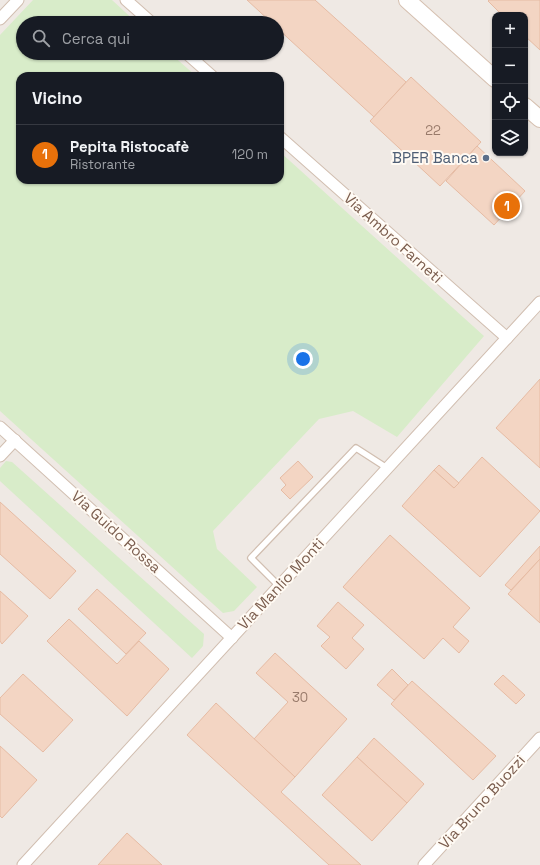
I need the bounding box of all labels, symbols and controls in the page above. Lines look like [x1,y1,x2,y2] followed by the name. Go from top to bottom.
[492,12,528,156] map controls
[492,12,528,48] button: +
[16,16,284,60] search box
[30,27,52,49] icon: search
[62,29,130,48] text: Cerca qui
[492,48,528,84] button: −
[492,84,528,120] button: locate
[32,87,82,109] text: Vicino
[492,120,528,156] button: layers
[425,122,441,139] house number: 22
[70,137,189,156] text: Pepita Ristocafè
[42,146,48,163] text: 1
[232,146,268,163] text: 120 m
[392,148,478,167] place label: BPER Banca
[481,153,491,163] marker: BPER Banca
[70,156,135,173] text: Ristorante
[340,188,447,287] street label: Via Ambro Farneti
[494,191,520,221] pin: 1
[293,349,313,369] your location
[68,486,165,577] street label: Via Guido Rossa
[233,534,328,633] street label: Via Manlio Monti
[292,689,308,706] house number: 30
[434,751,529,853] street label: Via Bruno Buozzi

